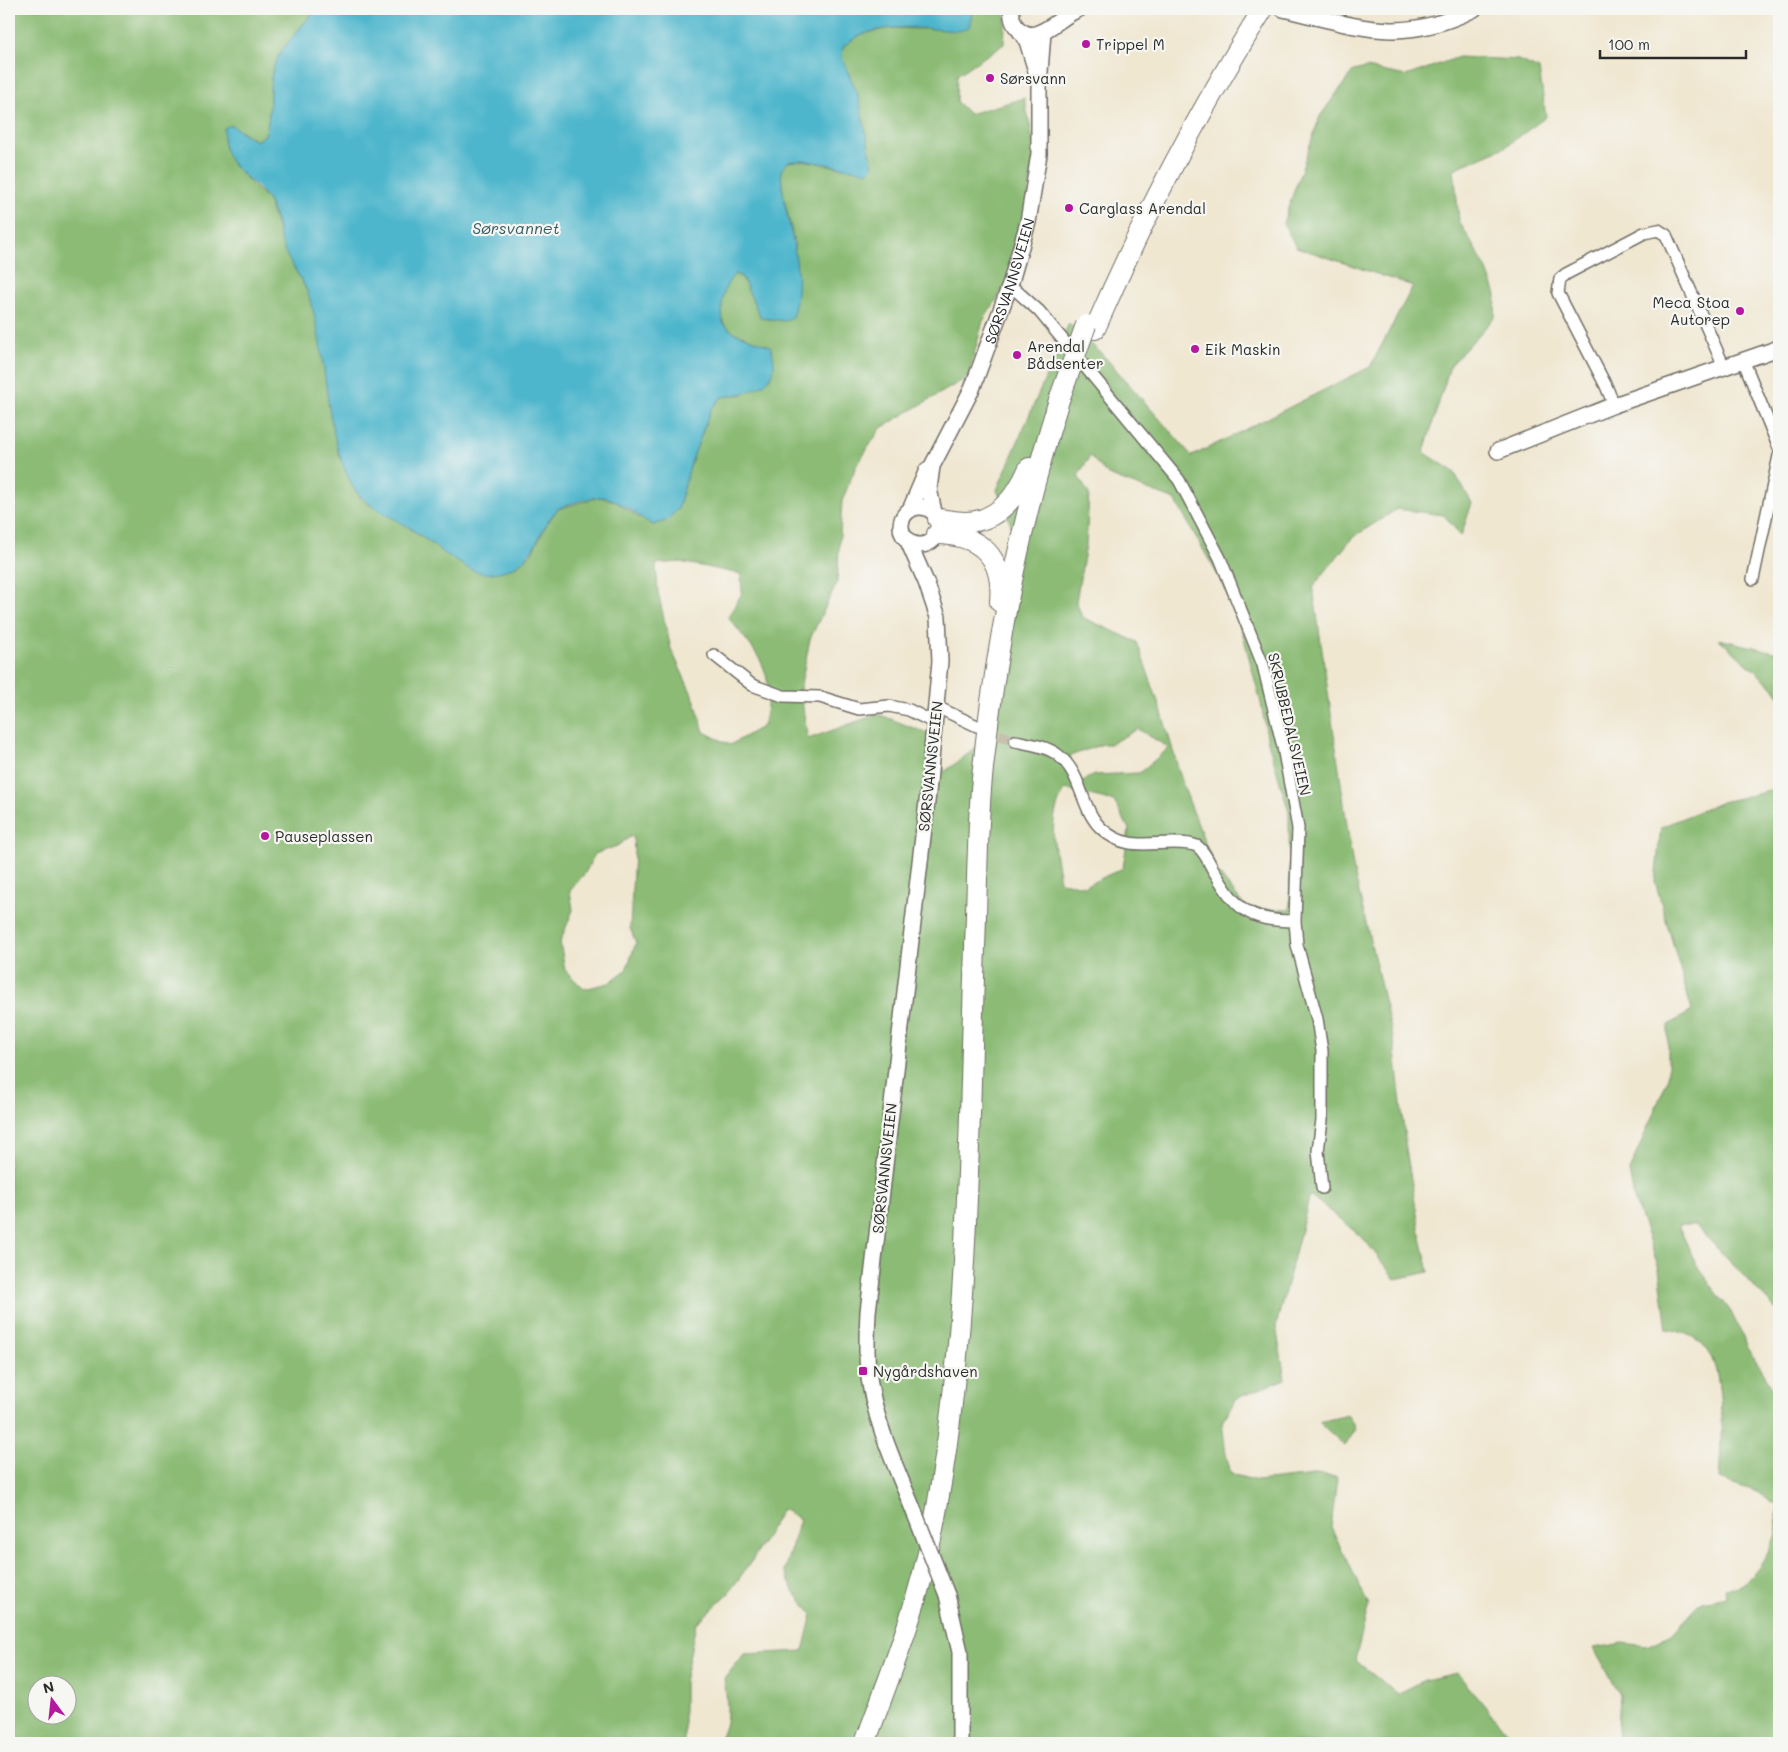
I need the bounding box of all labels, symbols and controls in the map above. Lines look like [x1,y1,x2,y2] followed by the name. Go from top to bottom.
[1600,28,1747,60] scale bar
[1096,34,1165,54] place label: Trippel M
[1608,34,1650,54] text: 100 m
[1080,38,1092,50] marker: Trippel M
[1000,68,1066,88] place label: Sørsvann
[984,72,996,84] marker: Sørsvann
[1079,198,1206,218] place label: Carglass Arendal
[1063,202,1075,214] marker: Carglass Arendal
[979,215,1039,347] street label: SØRSVANNSVEIEN
[472,217,560,238] water label: Sørsvannet
[1653,292,1730,329] place label: Meca Stoa Autorep
[1734,305,1746,317] marker: Meca Stoa Autorep
[1027,336,1103,373] place label: Arendal Bådsenter
[1205,339,1280,359] place label: Eik Maskin
[1189,343,1201,355] marker: Eik Maskin
[1011,349,1023,361] marker: Arendal Bådsenter
[1264,651,1316,797] street label: SKRUBBEDALSVEIEN
[913,700,947,832] street label: SØRSVANNSVEIEN
[275,826,373,846] place label: Pauseplassen
[259,830,271,842] marker: Pauseplassen
[867,1102,901,1234] street label: SØRSVANNSVEIEN
[873,1361,978,1381] place label: Nygårdshaven
[857,1365,869,1377] marker: Nygårdshaven
[28,1674,78,1724] north arrow
[41,1676,56,1698] text: N

